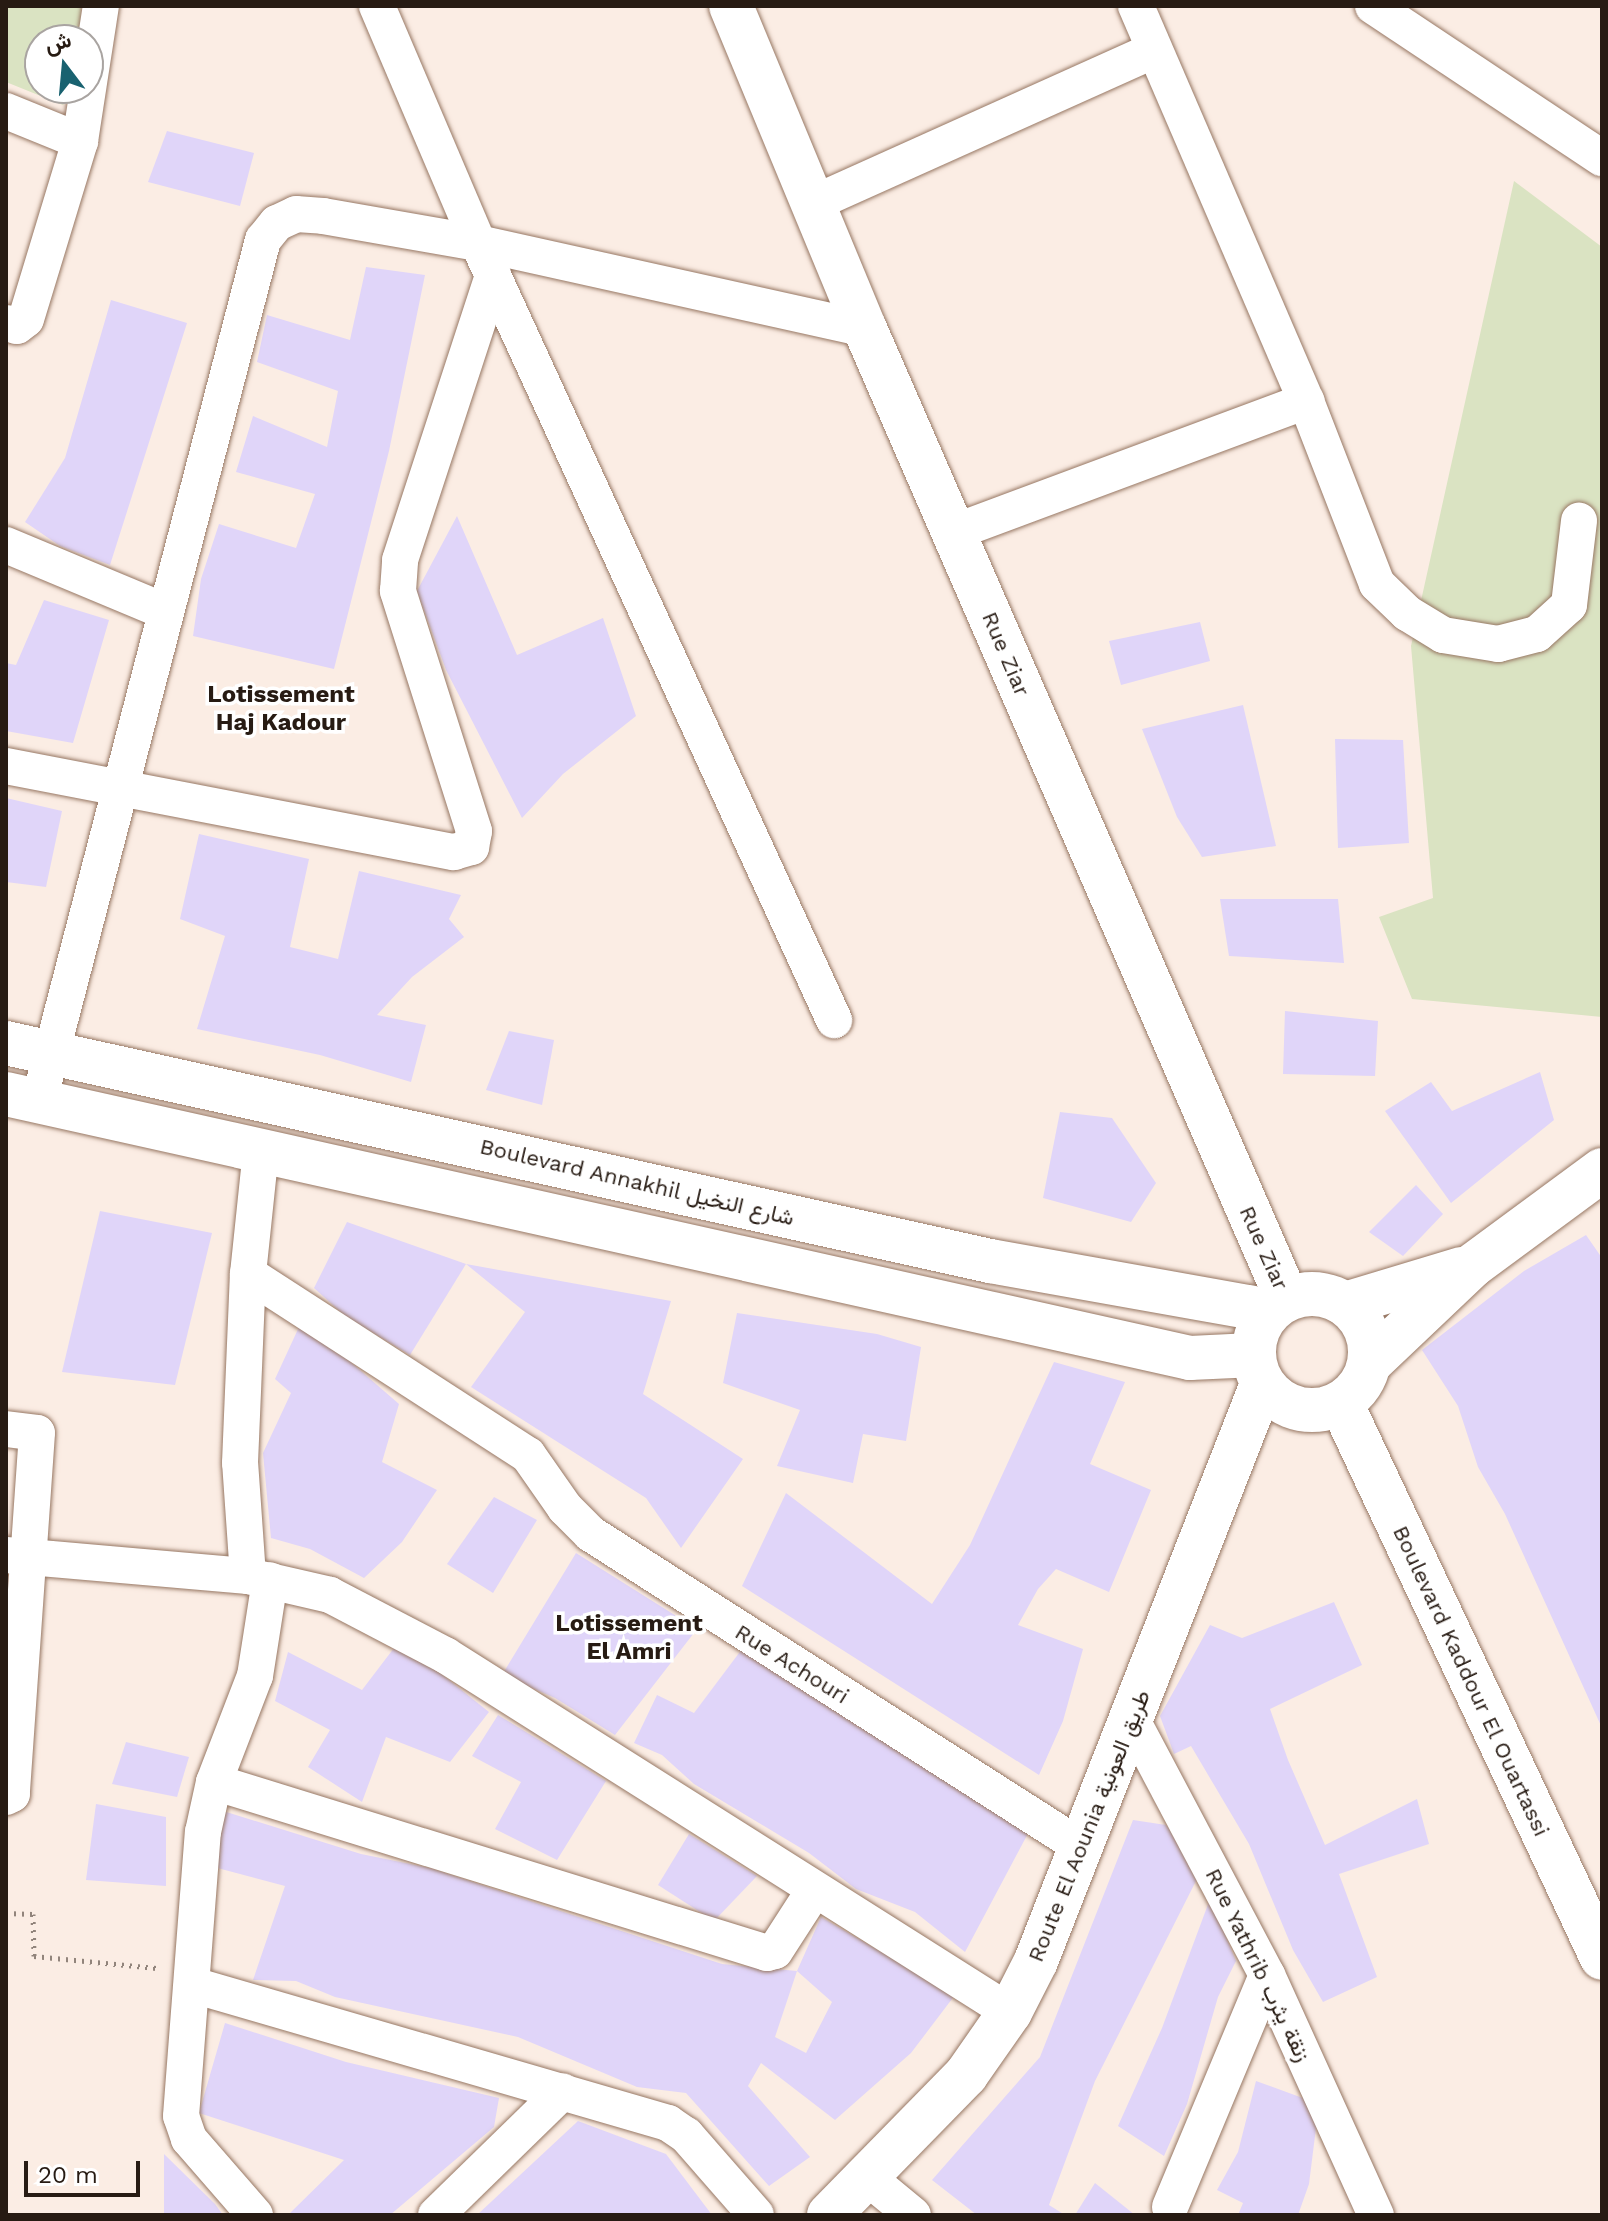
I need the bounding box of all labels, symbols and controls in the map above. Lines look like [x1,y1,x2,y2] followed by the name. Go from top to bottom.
[24,24,104,104] north arrow
[42,27,74,58] text: ش
[976,608,1036,700] street label: Rue Ziar
[207,681,355,737] district label: Lotissement Haj Kadour
[477,1133,797,1231] street label: Boulevard Annakhil شارع النخيل
[1234,1202,1294,1294] street label: Rue Ziar
[1387,1521,1555,1841] street label: Boulevard Kaddour El Ouartassi
[555,1610,703,1666] district label: Lotissement El Amri
[730,1618,854,1710] street label: Rue Achouri
[1022,1685,1156,1967] street label: Route El Aounia طريق العونية
[1200,1864,1316,2066] street label: Rue Yathrib زنقة يثرب
[28,2145,144,2195] scale bar
[38,2161,98,2189] text: 20 m

